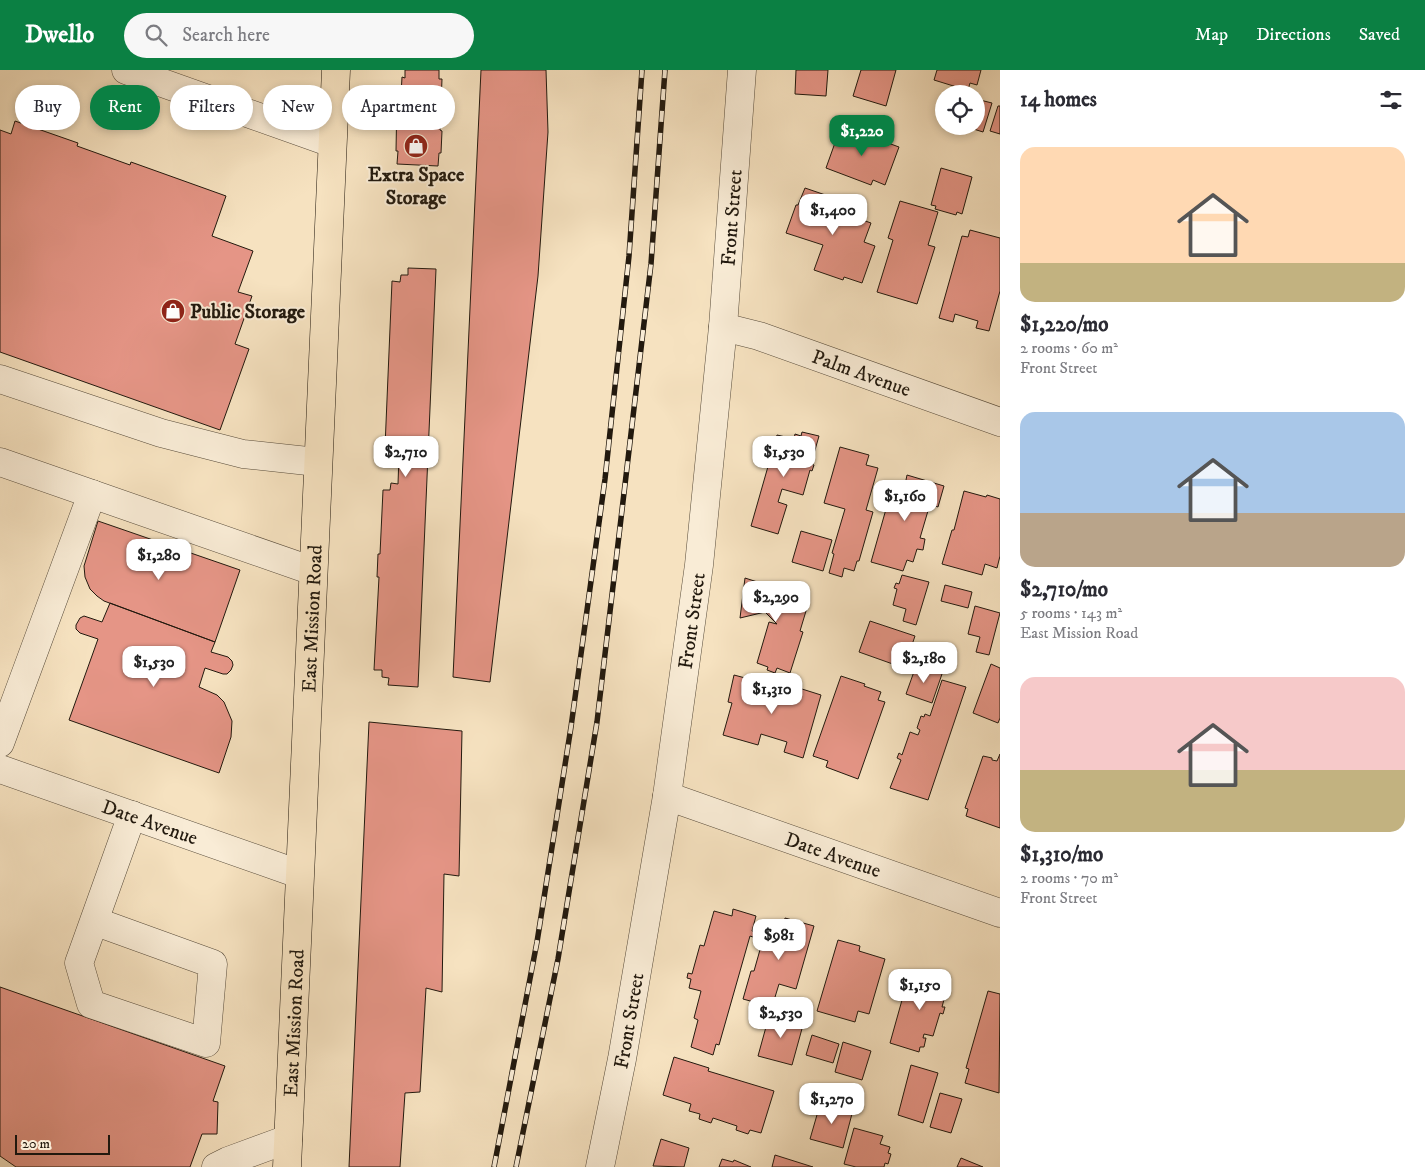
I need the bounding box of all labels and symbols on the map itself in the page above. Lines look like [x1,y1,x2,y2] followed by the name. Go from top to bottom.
[821,114,903,157] pin: $1,220
[403,133,429,159] shop icon: Extra Space Storage
[368,163,465,211] place label: Extra Space Storage
[717,169,749,267] street label: Front Street
[792,194,874,236] pin: $1,400
[160,298,186,324] shop icon: Public Storage
[190,300,306,325] place label: Public Storage
[808,345,914,403] street label: Palm Avenue
[365,436,447,478] pin: $2,710
[743,436,825,478] pin: $1,530
[864,480,946,522] pin: $1,160
[118,538,200,581] pin: $1,280
[297,544,329,693] street label: East Mission Road
[674,571,712,671] street label: Front Street
[735,580,817,623] pin: $2,290
[883,642,965,684] pin: $2,180
[113,646,195,688] pin: $1,530
[731,672,813,715] pin: $1,310
[98,795,201,851] street label: Date Avenue
[781,827,884,884] street label: Date Avenue
[749,918,809,961] pin: $981
[279,949,311,1098] street label: East Mission Road
[879,968,961,1011] pin: $1,150
[609,971,651,1071] street label: Front Street
[740,996,822,1039] pin: $2,530
[791,1082,873,1125] pin: $1,270
[15,1132,110,1155] scale bar

